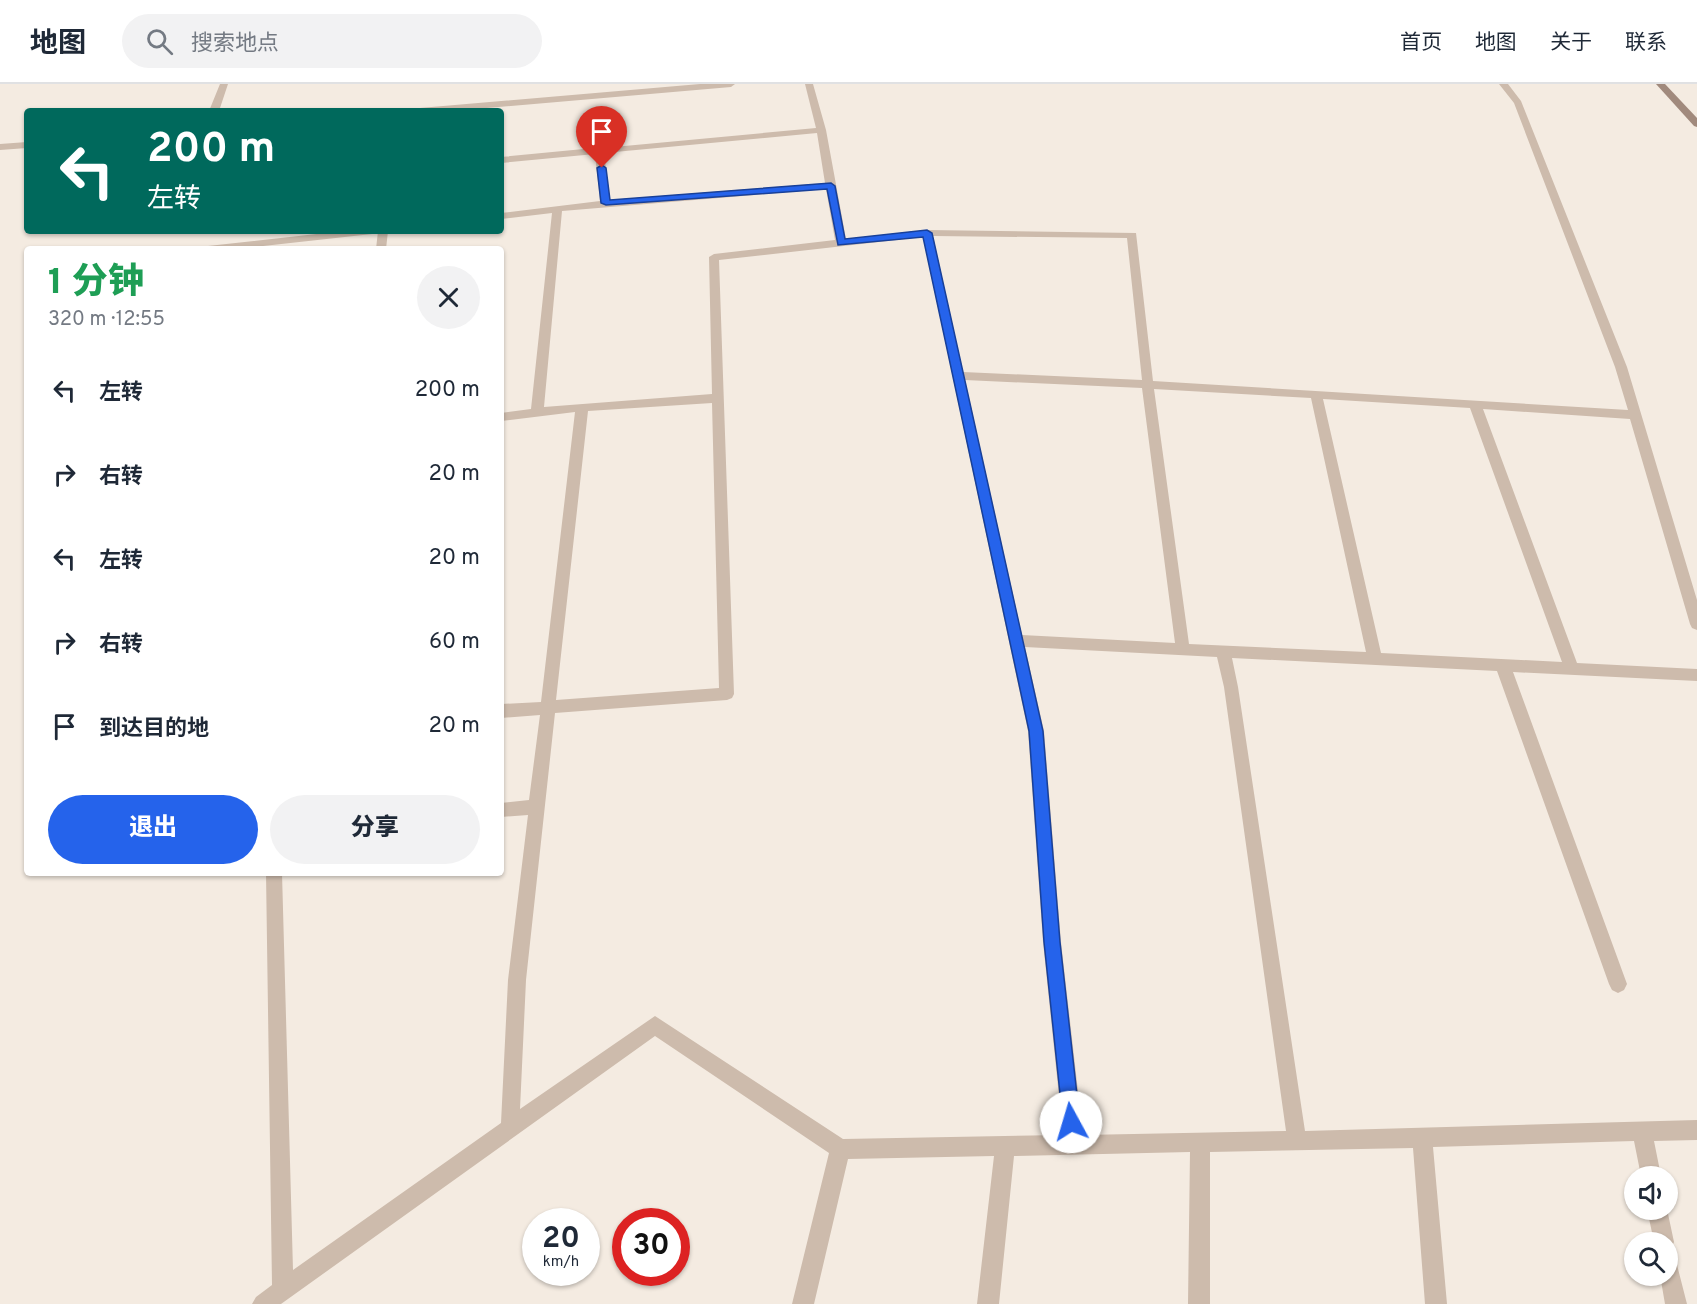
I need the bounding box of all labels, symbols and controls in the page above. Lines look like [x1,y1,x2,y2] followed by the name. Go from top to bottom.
[122,14,542,68] search box
[143,25,176,58] icon: search
[30,27,86,63] text: 地图
[1400,30,1442,57] text: 首页
[1475,30,1517,57] text: 地图
[1550,30,1592,57] text: 关于
[1625,30,1667,57] text: 联系
[191,31,279,58] text: 搜索地点
[576,106,627,168] pin
[585,115,618,148] icon: arrive
[147,124,275,177] text: 200 m
[48,132,126,210] icon: left
[147,183,201,217] text: 左转
[48,261,144,307] text: 1 分钟
[417,266,480,329] button: close
[48,307,165,333] text: 320 m · 12:55
[48,374,81,407] icon: left
[415,377,480,404] text: 200 m
[99,380,143,407] text: 左转
[48,458,81,491] icon: right
[429,461,480,488] text: 20 m
[99,464,143,491] text: 右转
[48,542,81,575] icon: left
[429,545,480,572] text: 20 m
[99,548,143,575] text: 左转
[48,626,81,659] icon: right
[429,629,480,656] text: 60 m
[99,632,143,659] text: 右转
[48,710,81,743] icon: arrive
[429,713,480,740] text: 20 m
[99,716,209,743] text: 到达目的地
[48,795,258,864] button: 退出
[270,795,480,864] button: 分享
[1039,1090,1103,1154] position arrow
[1624,1166,1678,1286] map controls
[1624,1166,1678,1220] button: sound
[612,1208,690,1286] speed limit sign: 30
[542,1221,580,1258] text: 20
[1624,1232,1678,1286] button: search
[543,1253,579,1272] text: km/h

